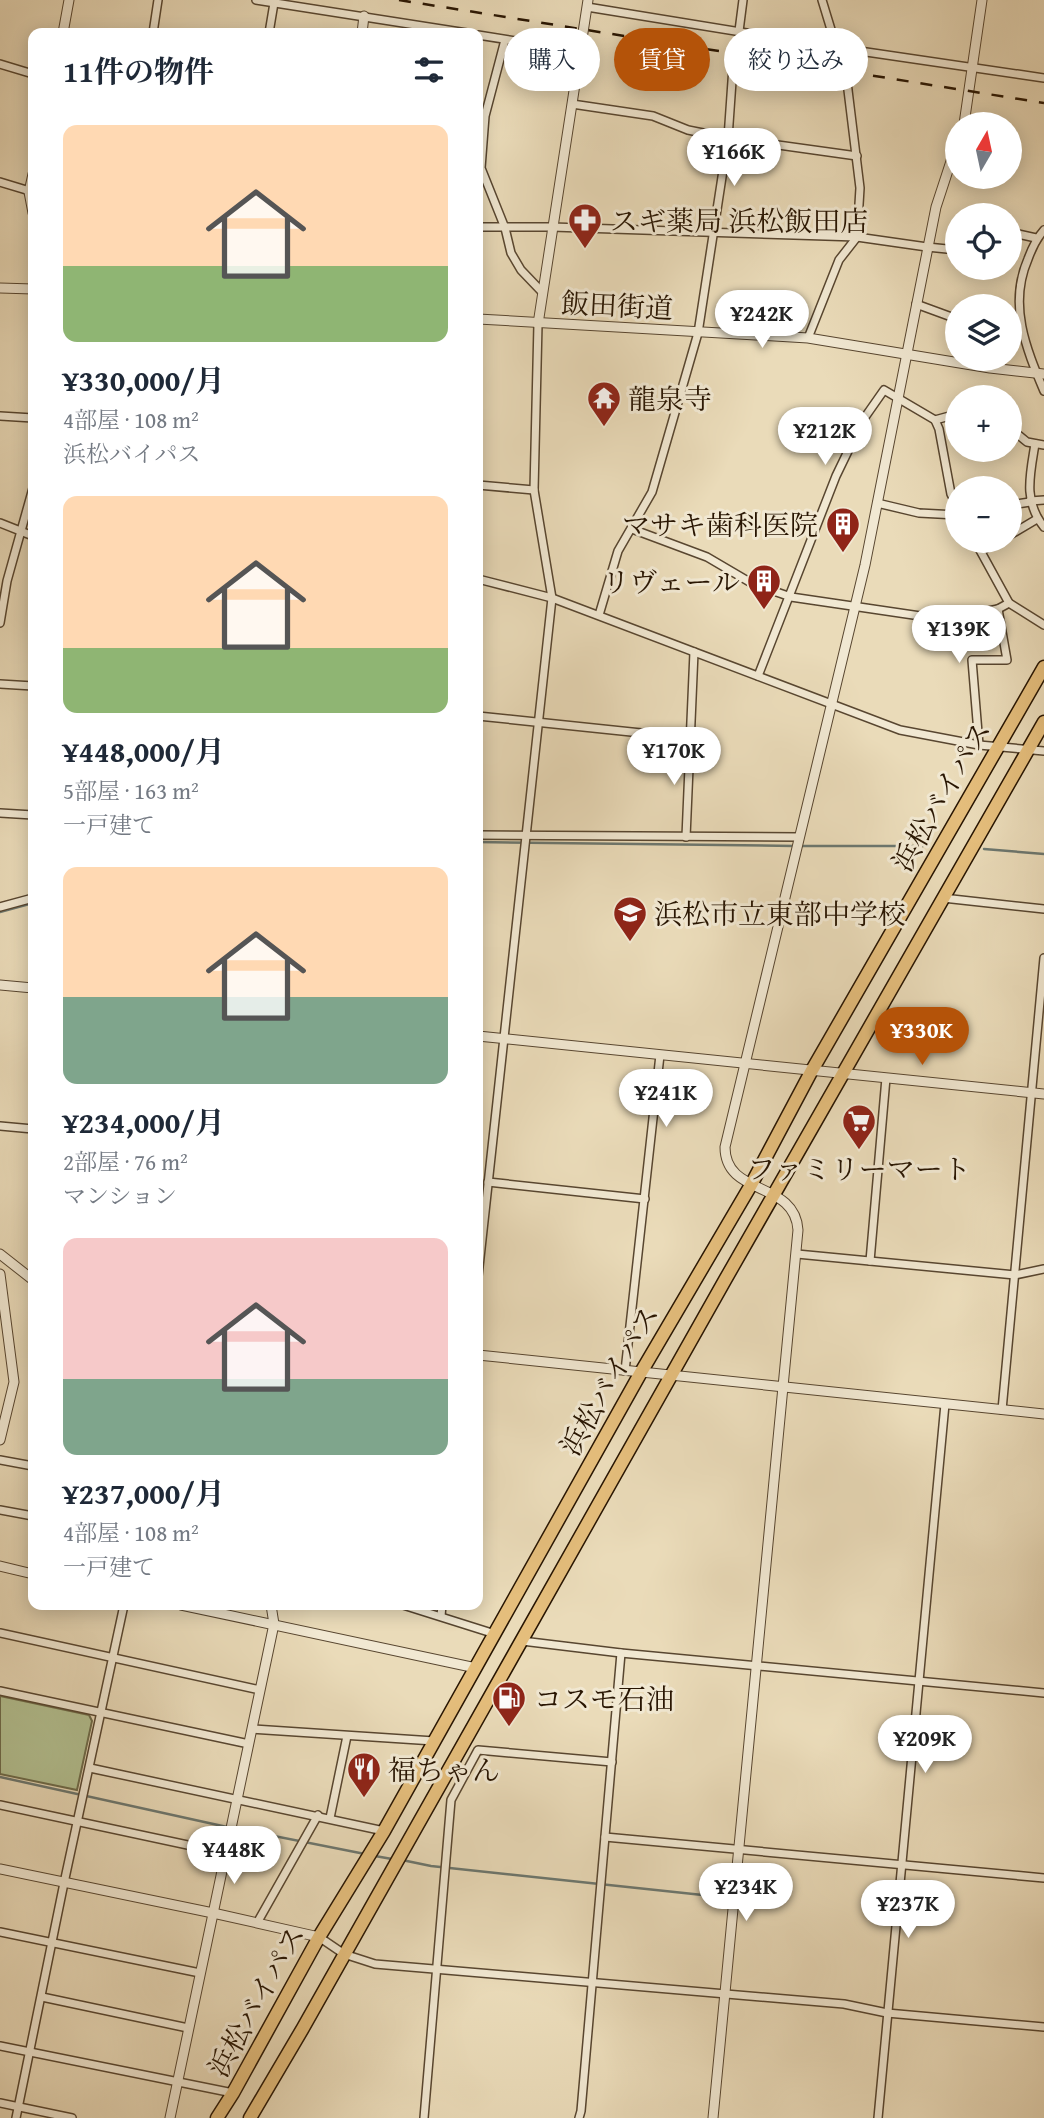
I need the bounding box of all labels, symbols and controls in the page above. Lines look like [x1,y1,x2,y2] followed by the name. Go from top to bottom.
[504,28,600,91] chip: 購入
[614,28,710,91] chip: 賃貸
[724,28,868,91] chip: 絞り込み
[63,49,214,93] text: 11件の物件
[410,51,448,89] icon: filters
[945,112,1022,189] north arrow
[945,112,1022,553] map controls
[685,128,783,188] pin: ¥166K
[703,134,765,167] text: ¥166K
[193,171,319,297] icon: home
[610,200,868,241] place label: スギ薬局 浜松飯田店
[566,201,604,250] pharmacy icon: スギ薬局 浜松飯田店
[945,203,1022,280] button: locate
[560,282,674,328] street label: 飯田街道
[713,290,811,350] pin: ¥242K
[945,294,1022,371] button: layers
[731,296,793,329] text: ¥242K
[63,358,225,402] text: ¥330,000/月
[628,378,712,419] place label: 龍泉寺
[585,379,623,428] temple icon: 龍泉寺
[945,385,1022,462] button: +
[63,403,199,436] text: 4部屋 · 108 m²
[776,407,874,467] pin: ¥212K
[794,413,856,446] text: ¥212K
[63,437,201,470] text: 浜松バイパス
[945,476,1022,553] button: −
[622,504,818,545] place label: マサキ歯科医院
[824,505,862,554] building icon: マサキ歯科医院
[193,542,319,668] icon: home
[602,561,740,602] place label: リヴェール
[745,562,783,611] building icon: リヴェール
[910,606,1008,665] pin: ¥139K
[928,611,990,644] text: ¥139K
[881,713,1001,879] street label: 浜松バイパス
[625,728,723,787] pin: ¥170K
[63,729,225,773] text: ¥448,000/月
[643,733,705,766] text: ¥170K
[63,774,199,807] text: 5部屋 · 163 m²
[63,808,155,841] text: 一戸建て
[654,893,906,934] place label: 浜松市立東部中学校
[611,894,649,943] school or university icon: 浜松市立東部中学校
[193,913,319,1039] icon: home
[873,1007,971,1067] pin: ¥330K
[891,1013,953,1046] text: ¥330K
[617,1070,715,1129] pin: ¥241K
[635,1075,697,1108] text: ¥241K
[63,1100,225,1144] text: ¥234,000/月
[840,1102,878,1151] supermarket icon: ファミリーマート
[63,1145,188,1178] text: 2部屋 · 76 m²
[747,1148,971,1189] place label: ファミリーマート
[63,1179,177,1212] text: マンション
[193,1284,319,1410] icon: home
[549,1297,669,1463] street label: 浜松バイパス
[63,1471,225,1515] text: ¥237,000/月
[63,1516,199,1549] text: 4部屋 · 108 m²
[63,1550,155,1583] text: 一戸建て
[534,1678,674,1719] place label: コスモ石油
[490,1679,528,1728] fuel station icon: コスモ石油
[876,1716,974,1775] pin: ¥209K
[894,1721,956,1754] text: ¥209K
[388,1749,500,1790] place label: 福ちゃん
[345,1750,383,1799] restaurant icon: 福ちゃん
[185,1826,283,1886] pin: ¥448K
[203,1832,265,1865] text: ¥448K
[697,1864,795,1923] pin: ¥234K
[715,1869,777,1902] text: ¥234K
[859,1881,957,1940] pin: ¥237K
[877,1886,939,1919] text: ¥237K
[197,1918,315,2084] street label: 浜松バイパス

